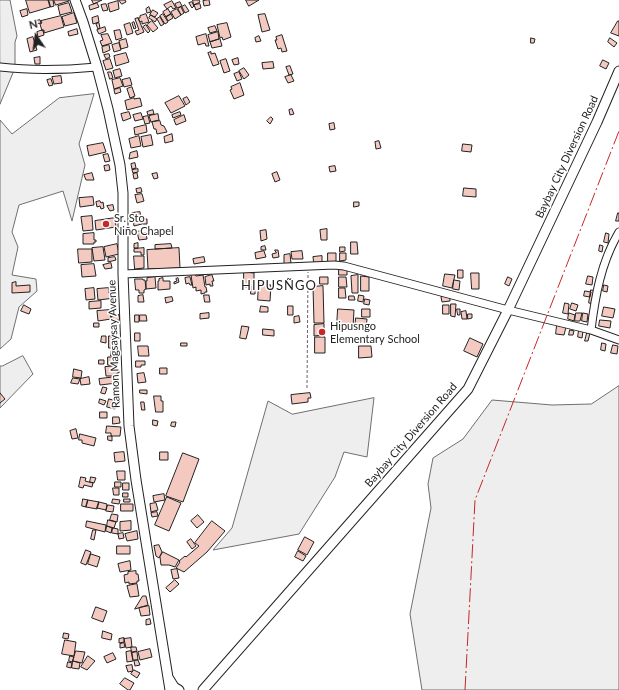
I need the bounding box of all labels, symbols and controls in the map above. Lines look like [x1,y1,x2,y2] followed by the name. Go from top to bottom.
[16,16,56,56] north arrow
[28,17,39,31] text: N
[533,94,601,220] street label: Baybay City Diversion Road
[114,211,174,237] place label: Sr. Sto Niño Chapel
[101,219,111,229] marker: Sr. Sto Niño Chapel
[241,278,317,294] district label: HIPUSÑGO
[105,280,123,408] street label: Ramon Magsaysay Avenue
[330,319,420,345] place label: Hipusngo Elementary School
[317,327,327,337] marker: Hipusngo Elementary School
[362,380,460,490] street label: Baybay City Diversion Road

